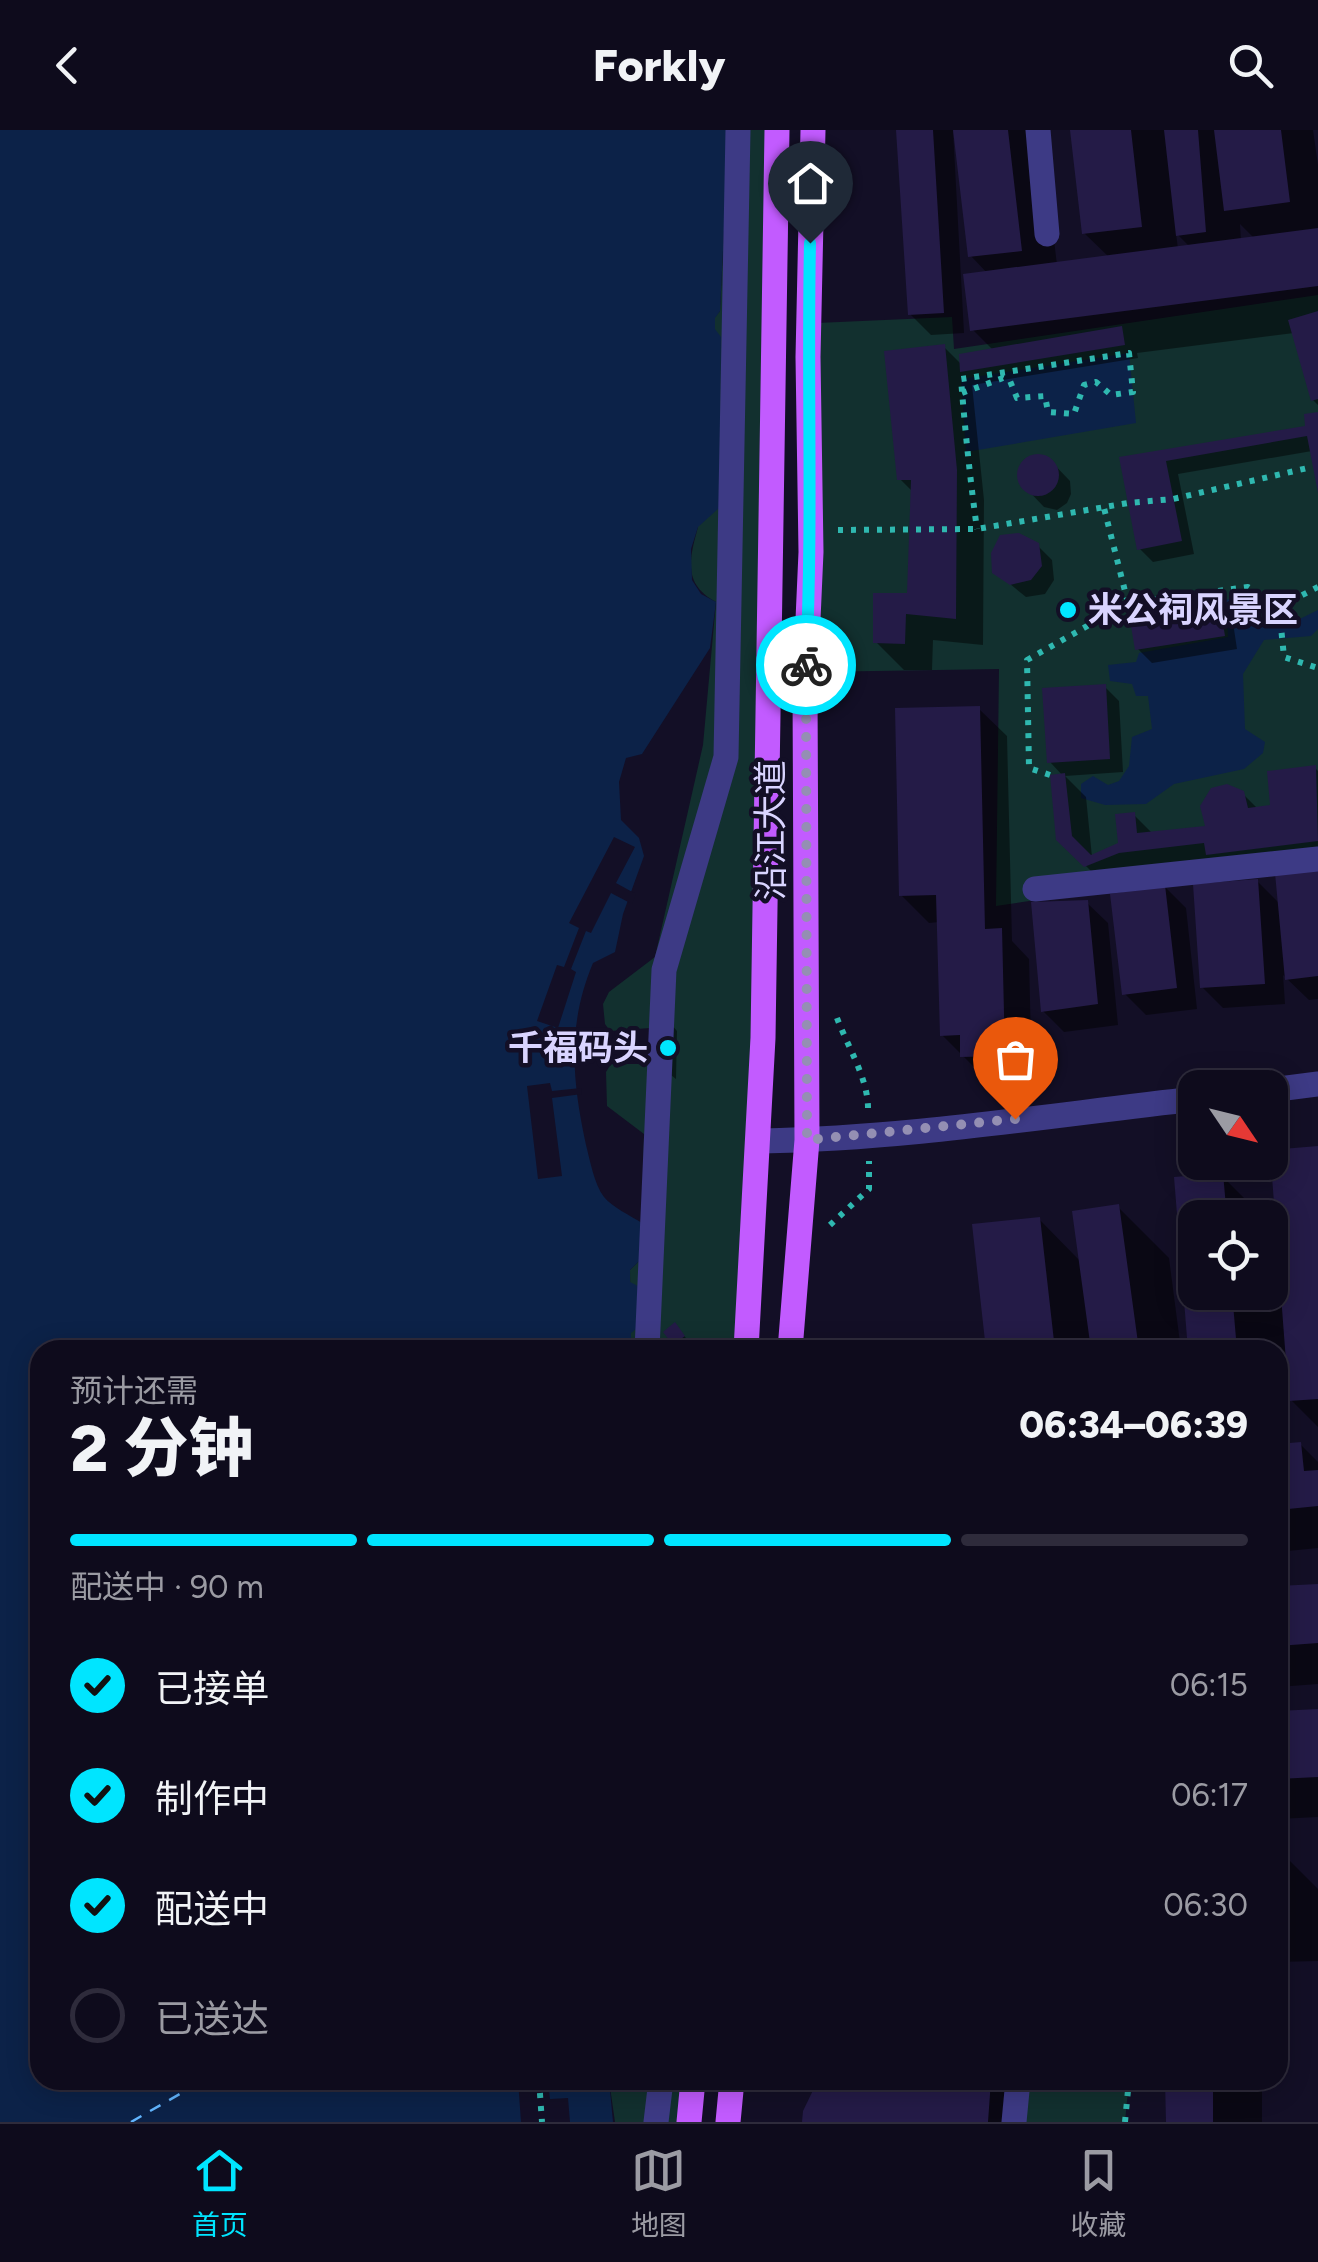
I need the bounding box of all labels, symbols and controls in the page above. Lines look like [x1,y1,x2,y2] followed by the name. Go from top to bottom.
[40,38,95,93] icon: back
[593,38,725,92] text: Forkly
[1223,38,1278,93] icon: search
[768,141,853,244] pin
[783,156,838,211] icon: home
[1088,589,1298,631] place label: 米公祠风景区
[1057,599,1079,621] marker: 米公祠风景区
[756,615,856,715] courier
[779,638,834,693] icon: bike
[750,760,792,900] street label: 沿江大道
[973,1017,1058,1120] pin
[508,1027,648,1069] place label: 千福码头
[988,1032,1043,1087] icon: bag
[657,1037,679,1059] marker: 千福码头
[1178,1070,1288,1180] north arrow
[1178,1070,1288,1310] map controls
[1178,1200,1288,1310] button: locate
[70,1372,198,1410] text: 预计还需
[1019,1402,1248,1448] text: 06:34–06:39
[70,1409,253,1487] text: 2 分钟
[70,1568,264,1606] text: 配送中 · 90 m
[70,1658,125,1713] icon: check
[155,1666,269,1712] text: 已接单
[1170,1666,1248,1704] text: 06:15
[70,1768,125,1823] icon: check
[155,1776,269,1822] text: 制作中
[1171,1776,1248,1814] text: 06:17
[70,1878,125,1933] icon: check
[155,1886,269,1932] text: 配送中
[1163,1886,1248,1924] text: 06:30
[155,1996,269,2042] text: 已送达
[192,2143,248,2243] tab: 首页
[631,2143,687,2243] tab: 地图
[1070,2143,1126,2243] tab: 收藏

